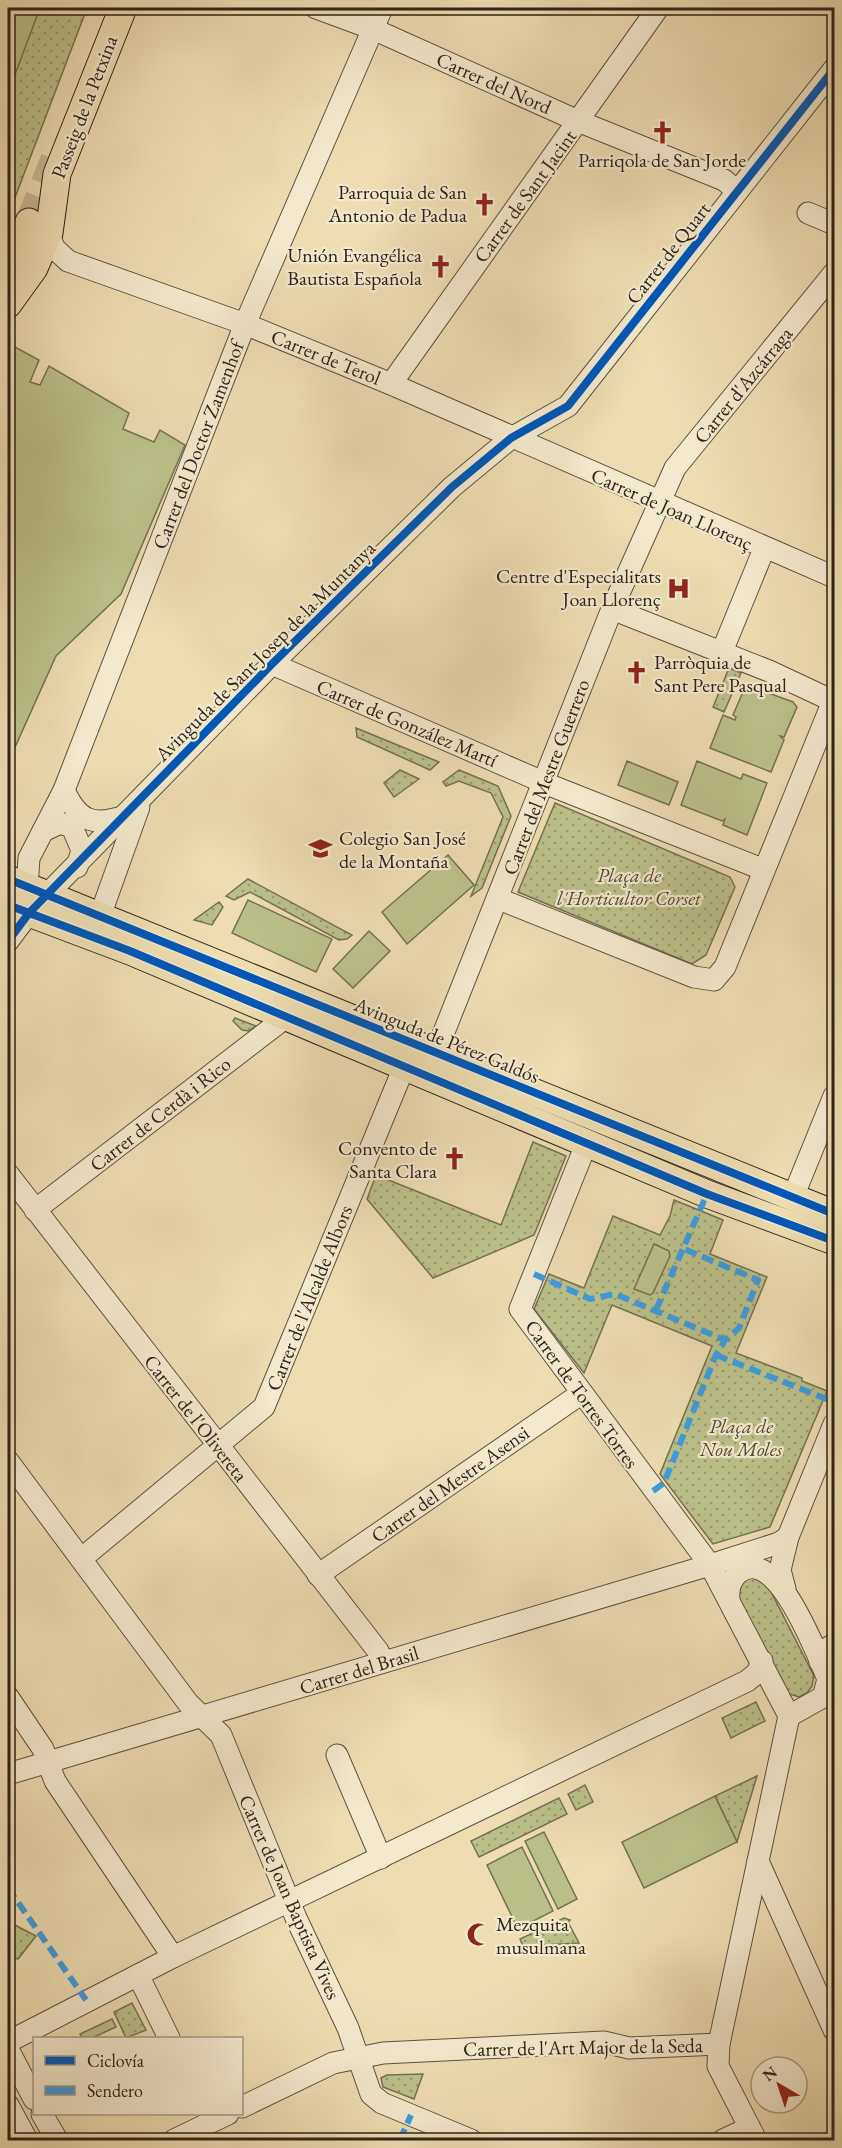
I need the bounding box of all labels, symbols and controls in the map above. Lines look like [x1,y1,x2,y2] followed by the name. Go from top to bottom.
[45,32,123,182] street label: Passeig de la Petxina
[432,46,556,120] street label: Carrer del Nord
[649,119,675,145] church icon: Parriqola de San Jorde
[468,124,583,268] street label: Carrer de Sant Jacint
[578,147,746,173] place label: Parriqola de San Jorde
[327,179,467,228] place label: Parroquia de San Antonio de Padua
[472,191,498,217] church icon: Parroquia de San Antonio de Padua
[620,196,716,309] street label: Carrer de Quart
[287,242,422,291] place label: Unión Evangélica Bautista Española
[427,253,453,279] church icon: Unión Evangélica Bautista Española
[688,321,798,449] street label: Carrer d'Azcárraga
[267,323,385,391] street label: Carrer de Terol
[146,335,251,553] street label: Carrer del Doctor Zamenhof
[587,462,757,556] street label: Carrer de Joan Llorenç
[148,535,381,768] street label: Avinguda de Sant Josep de la Muntanya
[496,563,661,612] place label: Centre d'Especialitats Joan Llorenç
[666,575,692,601] hospital icon: Centre d'Especialitats Joan Llorenç
[654,649,787,698] place label: Parròquia de Sant Pere Pasqual
[623,660,649,686] church icon: Parròquia de Sant Pere Pasqual
[313,673,502,773] street label: Carrer de González Martí
[497,675,595,879] street label: Carrer del Mestre Guerrero
[339,825,466,874] place label: Colegio San José de la Montaña
[308,836,334,862] school or university icon: Colegio San José de la Montaña
[557,862,702,911] park label: Plaça de l'Horticultor Corset
[350,991,543,1089] street label: Avinguda de Pérez Galdós
[84,1051,236,1177] street label: Carrer de Cerdà i Rico
[338,1135,437,1184] place label: Convento de Santa Clara
[442,1146,468,1172] church icon: Convento de Santa Clara
[260,1201,358,1395] street label: Carrer de l'Alcalde Albors
[519,1315,645,1473] street label: Carrer de Torres Torres
[138,1349,254,1487] street label: Carrer de l'Olivereta
[699,1413,783,1462] park label: Plaça de Nou Moles
[366,1420,534,1548] street label: Carrer del Mestre Asensi
[296,1639,422,1700] street label: Carrer del Brasil
[233,1791,347,2003] street label: Carrer de Joan Baptista Vives
[496,1911,586,1960] place label: Mezquita musulmana
[465,1922,491,1948] mosque icon: Mezquita musulmana
[463,2032,703,2062] street label: Carrer de l'Art Major de la Seda
[33,2037,243,2115] legend
[87,2049,145,2072] text: Ciclovía
[749,2055,809,2115] north arrow
[758,2061,782,2086] text: N
[87,2079,143,2102] text: Sendero

